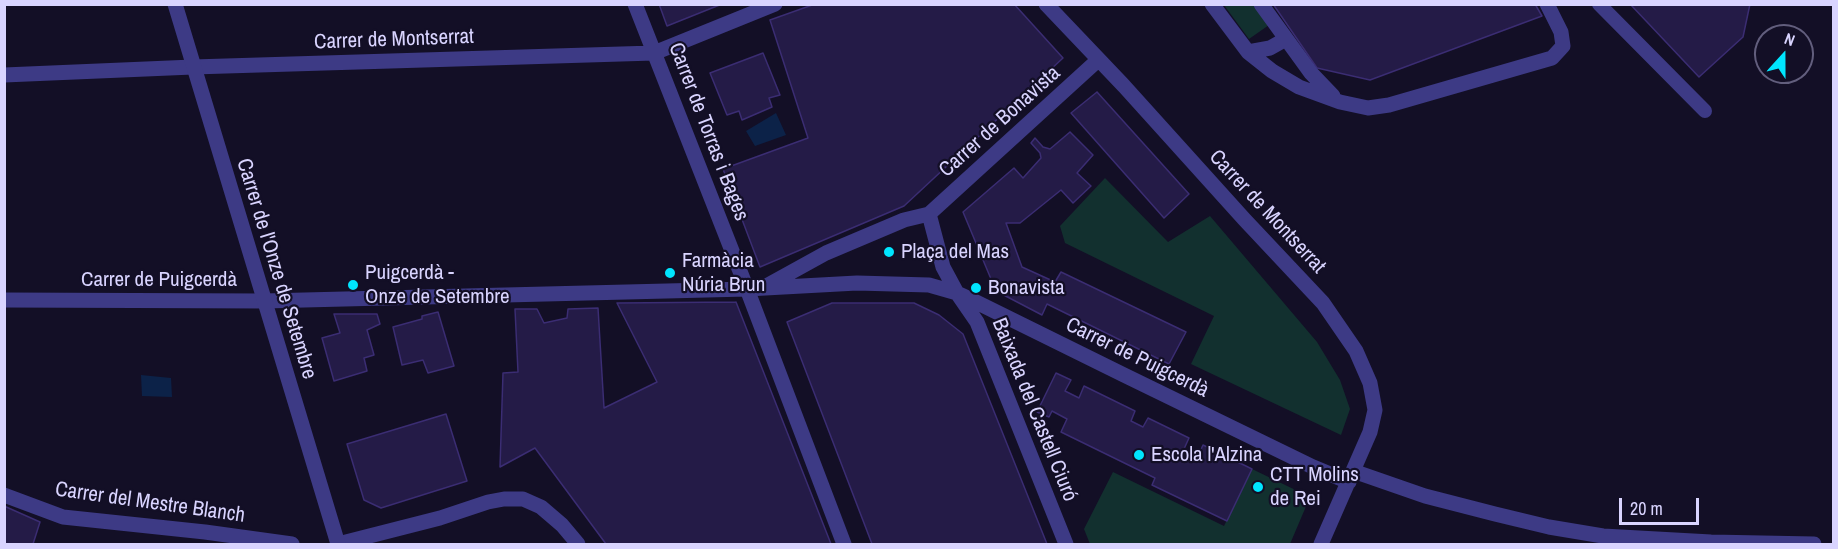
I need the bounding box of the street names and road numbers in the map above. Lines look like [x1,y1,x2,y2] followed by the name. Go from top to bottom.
[314,25,474,55] street label: Carrer de Montserrat
[662,39,754,225] street label: Carrer de Torras i Bages
[934,61,1066,183] street label: Carrer de Bonavista
[1203,145,1331,279] street label: Carrer de Montserrat
[230,156,322,382] street label: Carrer de l'Onze de Setembre
[81,267,237,293] street label: Carrer de Puigcerdà
[1061,312,1213,404] street label: Carrer de Puigcerdà
[986,315,1082,505] street label: Baixada del Castell Ciuró
[53,477,247,529] street label: Carrer del Mestre Blanch

